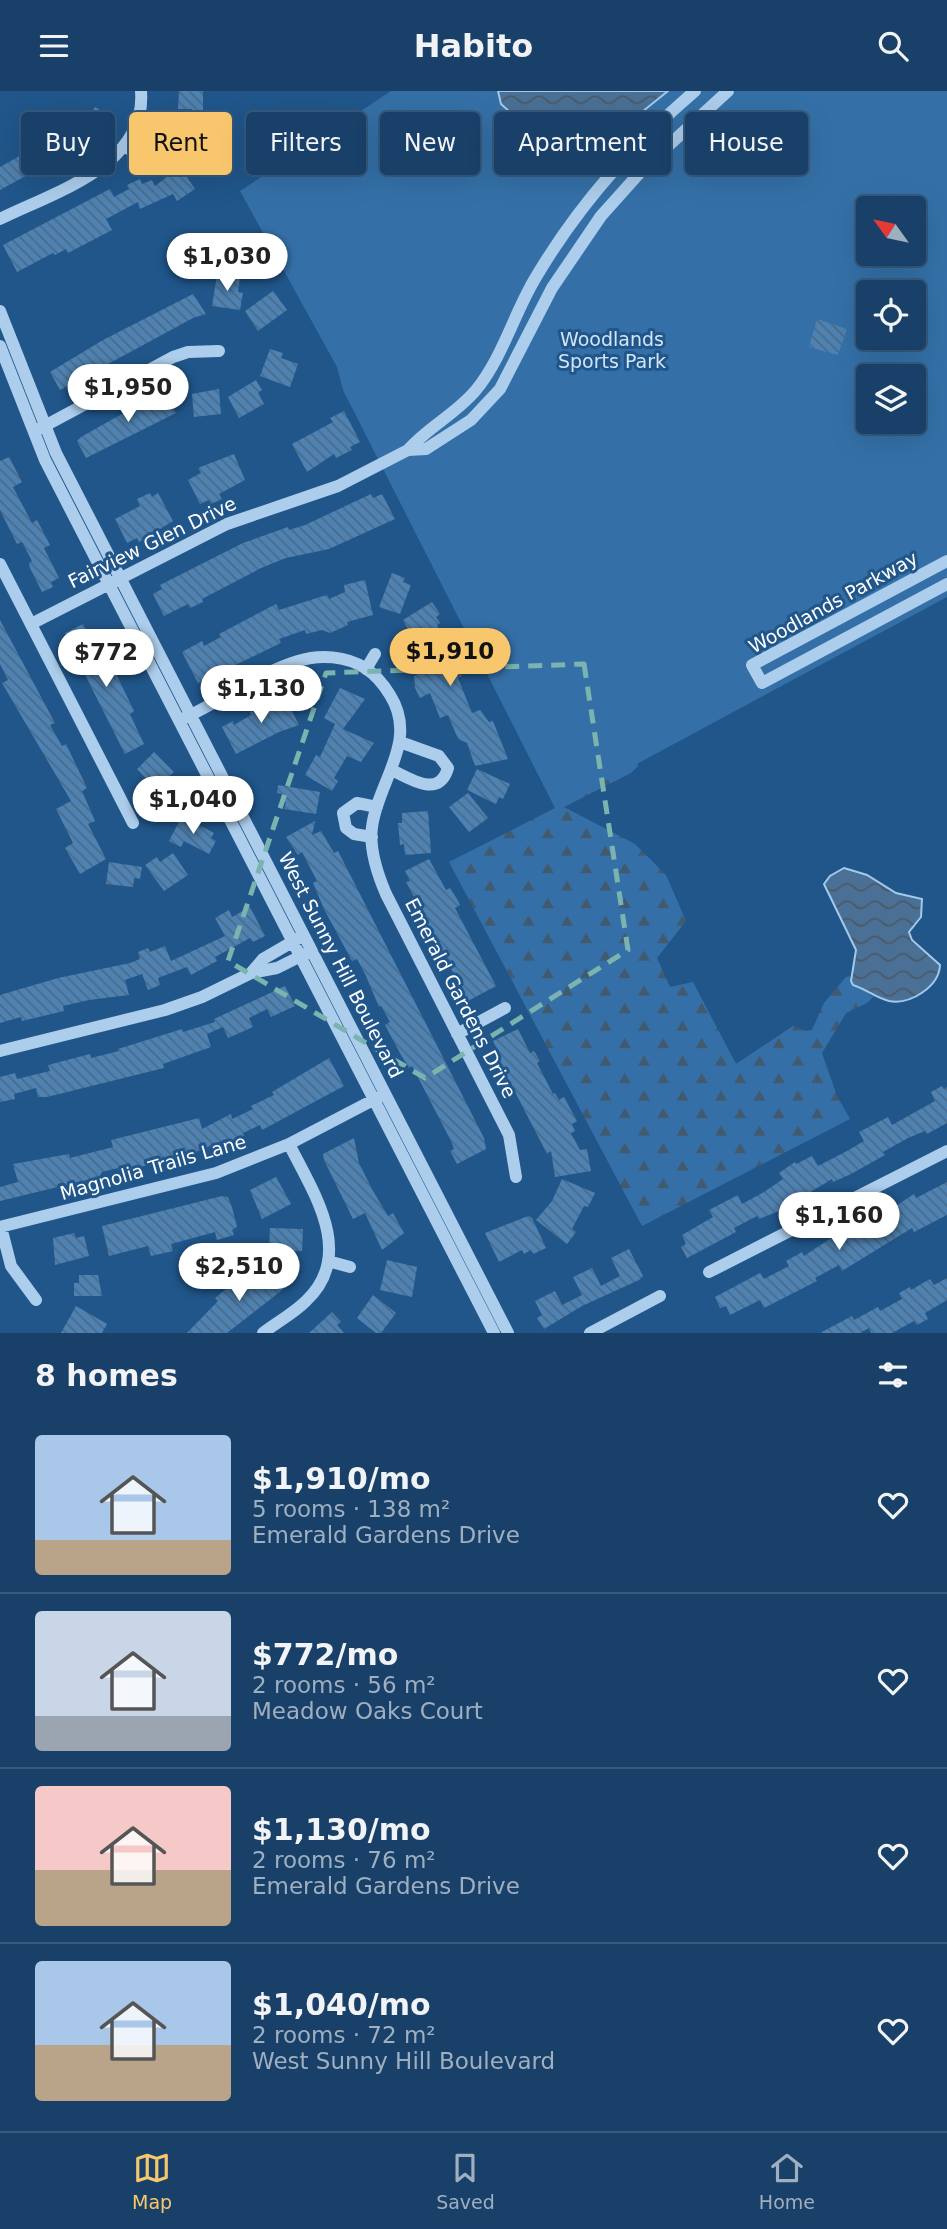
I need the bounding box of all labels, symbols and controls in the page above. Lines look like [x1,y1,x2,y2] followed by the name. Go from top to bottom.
[35,27,73,65] icon: menu
[414,27,533,65] text: Habito
[874,27,912,65] icon: search
[21,112,115,175] chip: Buy
[129,112,232,175] chip: Rent
[246,112,366,175] chip: Filters
[380,112,480,175] chip: New
[494,112,671,175] chip: Apartment
[685,112,808,175] chip: House
[856,196,926,266] north arrow
[856,196,926,434] map controls
[170,233,284,293] pin: $1,030
[183,243,271,269] text: $1,030
[856,280,926,350] button: locate
[558,328,666,372] park label: Woodlands Sports Park
[856,364,926,434] button: layers
[71,365,185,424] pin: $1,950
[84,374,172,400] text: $1,950
[64,492,240,592] street label: Fairview Glen Drive
[745,546,921,658] street label: Woodlands Parkway
[65,629,147,689] pin: $772
[393,629,507,688] pin: $1,910
[406,638,494,664] text: $1,910
[74,639,138,665] text: $772
[204,665,318,725] pin: $1,130
[217,675,305,701] text: $1,130
[136,777,250,836] pin: $1,040
[149,786,237,812] text: $1,040
[274,848,408,1082] street label: West Sunny Hill Boulevard
[401,894,521,1102] street label: Emerald Gardens Drive
[57,1130,249,1204] street label: Magnolia Trails Lane
[782,1193,896,1252] pin: $1,160
[795,1202,883,1228] text: $1,160
[182,1243,296,1303] pin: $2,510
[195,1253,283,1279] text: $2,510
[874,1356,912,1394] icon: filters
[35,1358,178,1393] text: 8 homes
[252,1461,431,1496] text: $1,910/mo
[91,1463,175,1547] icon: home
[874,1486,912,1524] icon: heart
[252,1496,450,1522] text: 5 rooms · 138 m²
[252,1522,520,1548] text: Emerald Gardens Drive
[252,1637,398,1672] text: $772/mo
[91,1639,175,1723] icon: home
[874,1662,912,1700] icon: heart
[252,1672,436,1698] text: 2 rooms · 56 m²
[252,1698,483,1724] text: Meadow Oaks Court
[252,1812,431,1847] text: $1,130/mo
[91,1814,175,1898] icon: home
[874,1837,912,1875] icon: heart
[252,1847,436,1873] text: 2 rooms · 76 m²
[252,1873,520,1899] text: Emerald Gardens Drive
[252,1987,431,2022] text: $1,040/mo
[91,1989,175,2073] icon: home
[874,2012,912,2050] icon: heart
[252,2022,436,2048] text: 2 rooms · 72 m²
[252,2048,555,2074] text: West Sunny Hill Boulevard
[132,2149,172,2213] tab: Map
[436,2149,495,2213] tab: Saved
[759,2149,815,2213] tab: Home

